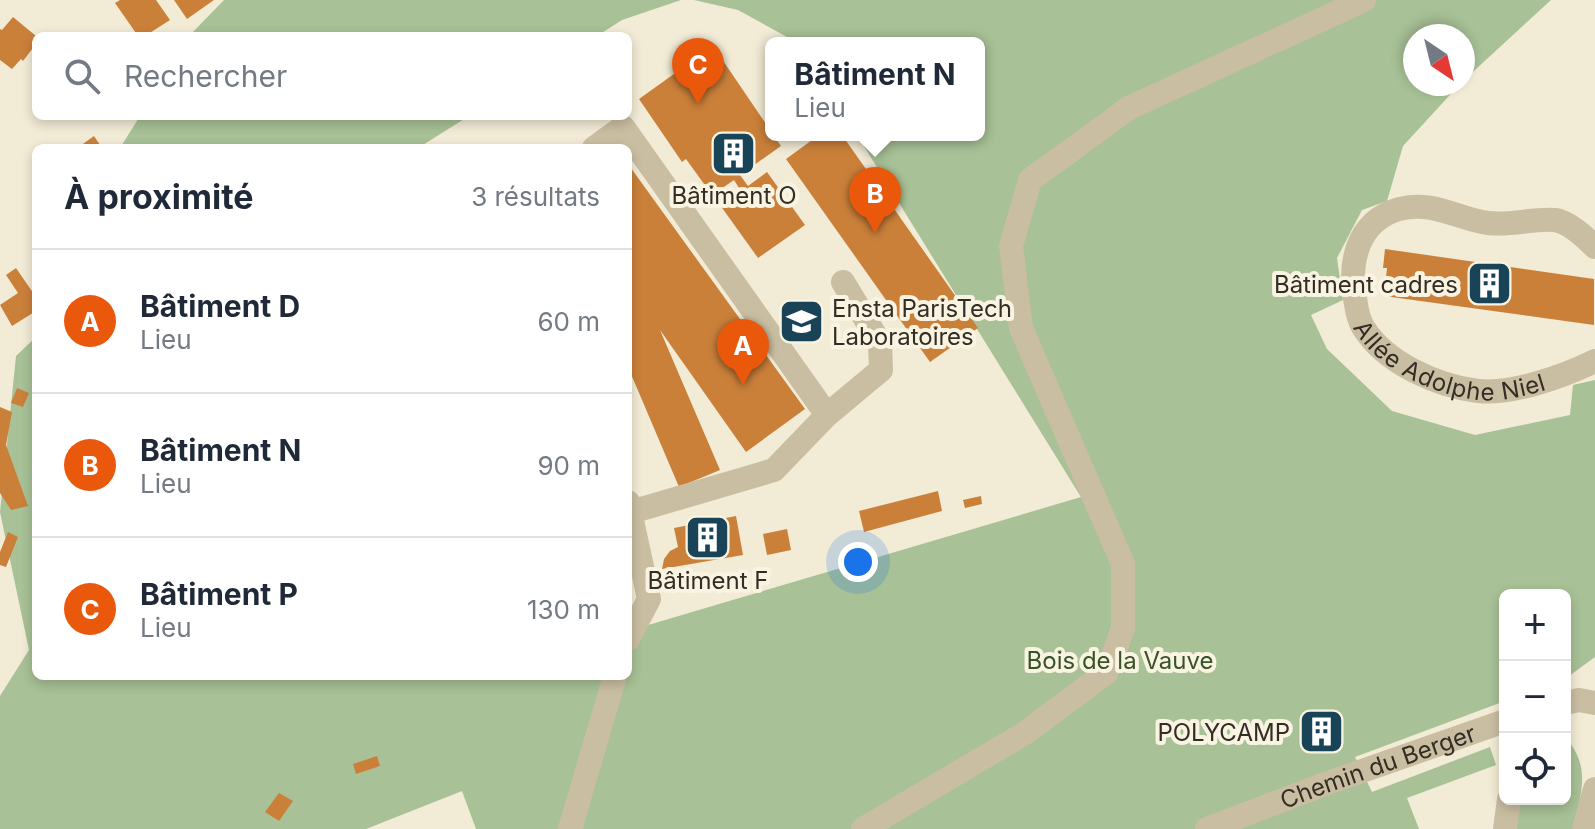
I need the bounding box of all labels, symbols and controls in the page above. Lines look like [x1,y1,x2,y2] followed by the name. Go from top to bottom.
[1403,24,1475,96] north arrow
[32,32,632,120] search box
[765,37,985,141] popup
[672,38,724,104] pin: C
[60,54,104,98] icon: search
[794,56,956,92] text: Bâtiment N
[124,58,287,94] text: Rechercher
[794,92,846,123] text: Lieu
[710,129,758,177] building icon: Bâtiment O
[849,167,901,233] pin: B
[64,176,254,217] text: À proximité
[471,181,600,212] text: 3 résultats
[672,181,797,210] place label: Bâtiment O
[1465,260,1513,308] building icon: Bâtiment cadres
[1274,270,1458,299] place label: Bâtiment cadres
[140,288,300,324] text: Bâtiment D
[832,294,1012,351] place label: Ensta ParisTech Laboratoires
[777,298,825,346] school or university icon: Ensta ParisTech Laboratoires
[80,306,100,337] text: A
[537,306,600,337] text: 60 m
[1348,315,1548,406] street label: Allée Adolphe Niel
[717,319,769,385] pin: A
[140,324,192,355] text: Lieu
[140,432,301,468] text: Bâtiment N
[81,450,99,481] text: B
[537,450,600,481] text: 90 m
[140,468,192,499] text: Lieu
[684,514,732,562] building icon: Bâtiment F
[838,542,878,582] your location
[648,566,768,595] place label: Bâtiment F
[140,576,298,612] text: Bâtiment P
[1499,589,1571,805] map controls
[1499,589,1571,661] button: +
[80,594,100,625] text: C
[527,594,600,625] text: 130 m
[140,612,192,643] text: Lieu
[1027,646,1213,675] park label: Bois de la Vauve
[1499,661,1571,733] button: −
[1297,708,1345,756] building icon: POLYCAMP
[1157,718,1290,747] place label: POLYCAMP
[1276,718,1479,814] street label: Chemin du Berger
[1499,733,1571,805] button: locate

